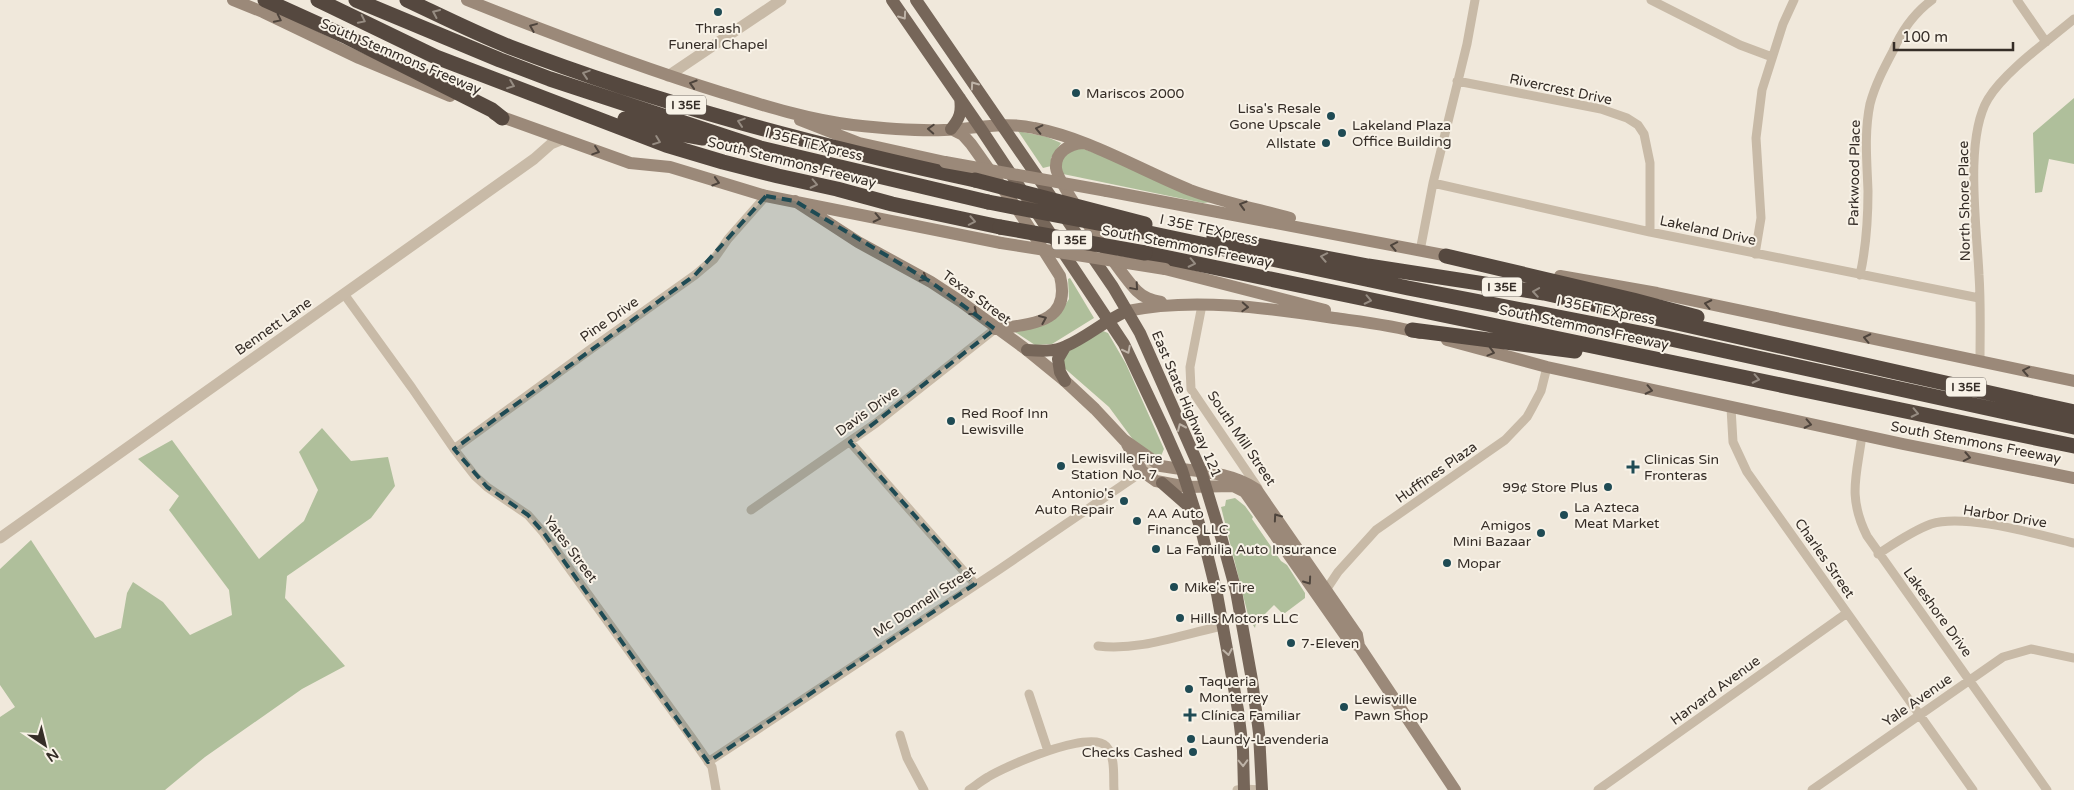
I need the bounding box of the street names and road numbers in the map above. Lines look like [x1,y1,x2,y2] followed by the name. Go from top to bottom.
[318,15,484,98] street label: South Stemmons Freeway
[1508,70,1614,109] street label: Rivercrest Drive
[666,96,706,114] road number: I 35E
[1845,120,1864,226] street label: Parkwood Place
[763,124,865,165] street label: I 35E TEXpress
[706,133,878,192] street label: South Stemmons Freeway
[1955,140,1974,261] street label: North Shore Place
[1158,211,1260,248] street label: I 35E TEXpress
[1658,212,1758,249] street label: Lakeland Drive
[1100,222,1274,271] street label: South Stemmons Freeway
[1052,230,1092,250] road number: I 35E
[939,267,1015,329] street label: Texas Street
[1482,278,1522,296] road number: I 35E
[577,293,642,346] street label: Pine Drive
[1555,293,1657,328] street label: I 35E TEXpress
[232,294,315,359] street label: Bennett Lane
[1497,301,1671,354] street label: South Stemmons Freeway
[1148,328,1225,480] street label: East State Highway 121
[1946,378,1986,397] road number: I 35E
[832,383,902,440] street label: Davis Drive
[1204,388,1280,489] street label: South Mill Street
[1889,418,2063,467] street label: South Stemmons Freeway
[1392,438,1480,507] street label: Huffines Plaza
[1962,501,2048,532] street label: Harbor Drive
[540,513,602,587] street label: Yates Street
[1791,515,1859,602] street label: Charles Street
[870,562,979,641] street label: Mc Donnell Street
[1899,564,1976,660] street label: Lakeshore Drive
[1667,652,1764,729] street label: Harvard Avenue
[1879,670,1955,731] street label: Yale Avenue

